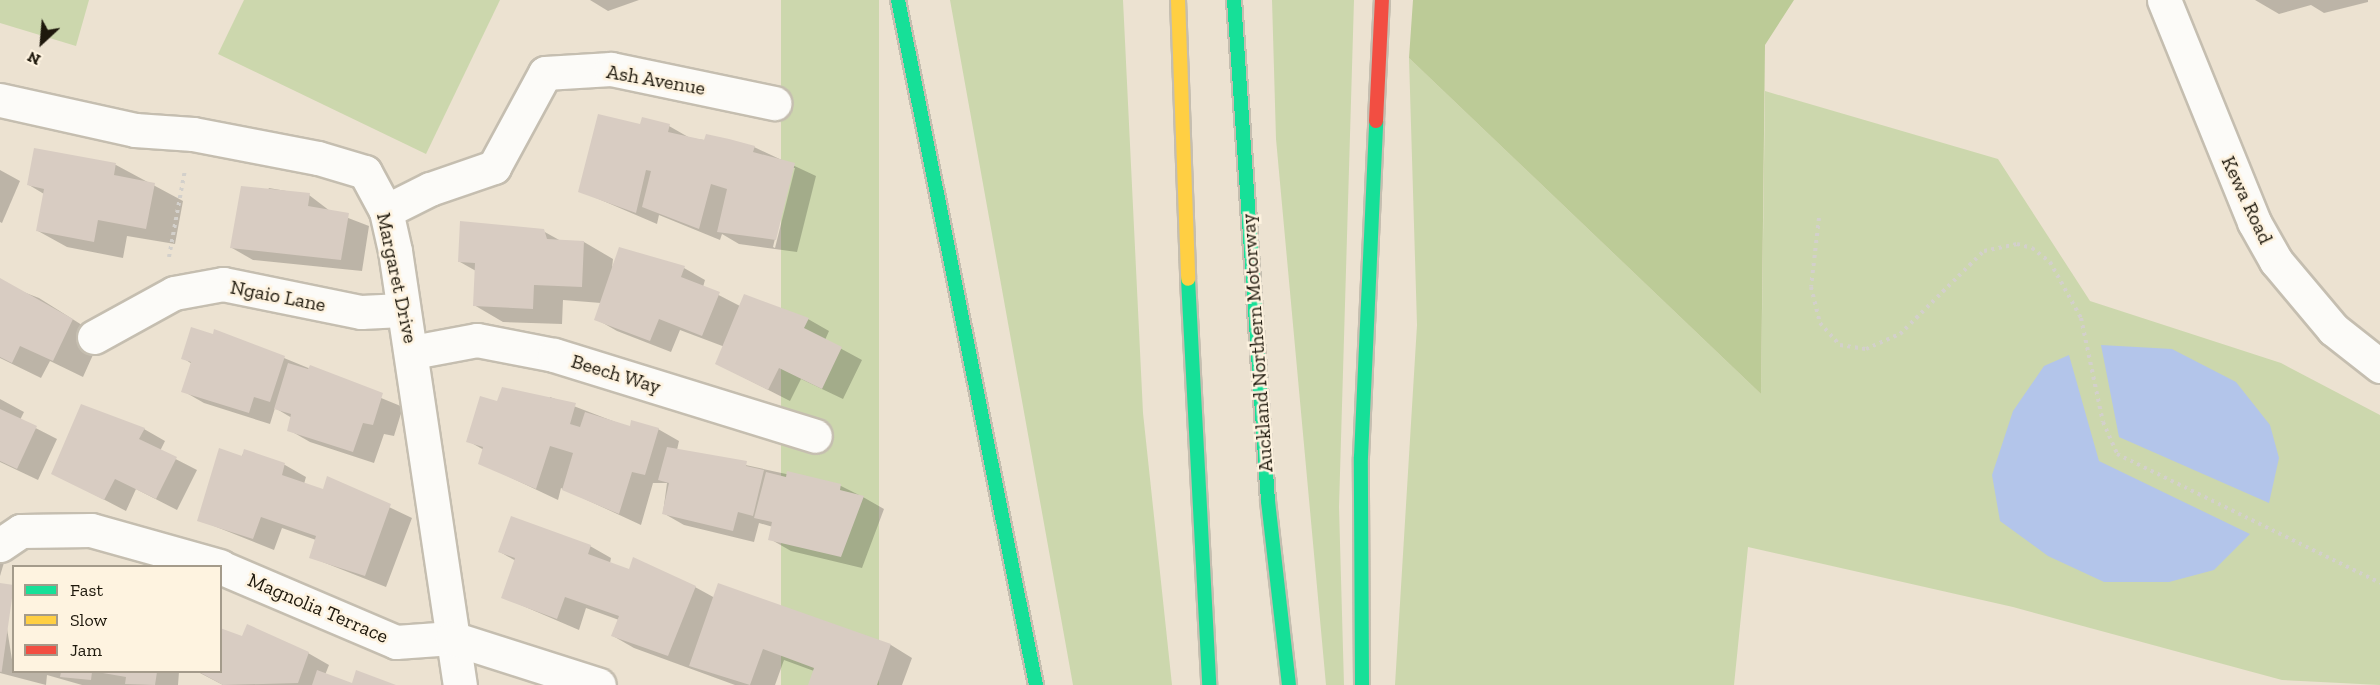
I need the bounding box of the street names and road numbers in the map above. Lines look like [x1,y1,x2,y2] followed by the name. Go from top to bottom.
[604,59,708,101] street label: Ash Avenue
[2216,152,2278,248] street label: Kewa Road
[371,210,423,346] street label: Margaret Drive
[1236,213,1278,473] street label: Auckland Northern Motorway
[228,275,328,317] street label: Ngaio Lane
[568,349,664,399] street label: Beech Way
[244,568,392,648] street label: Magnolia Terrace

